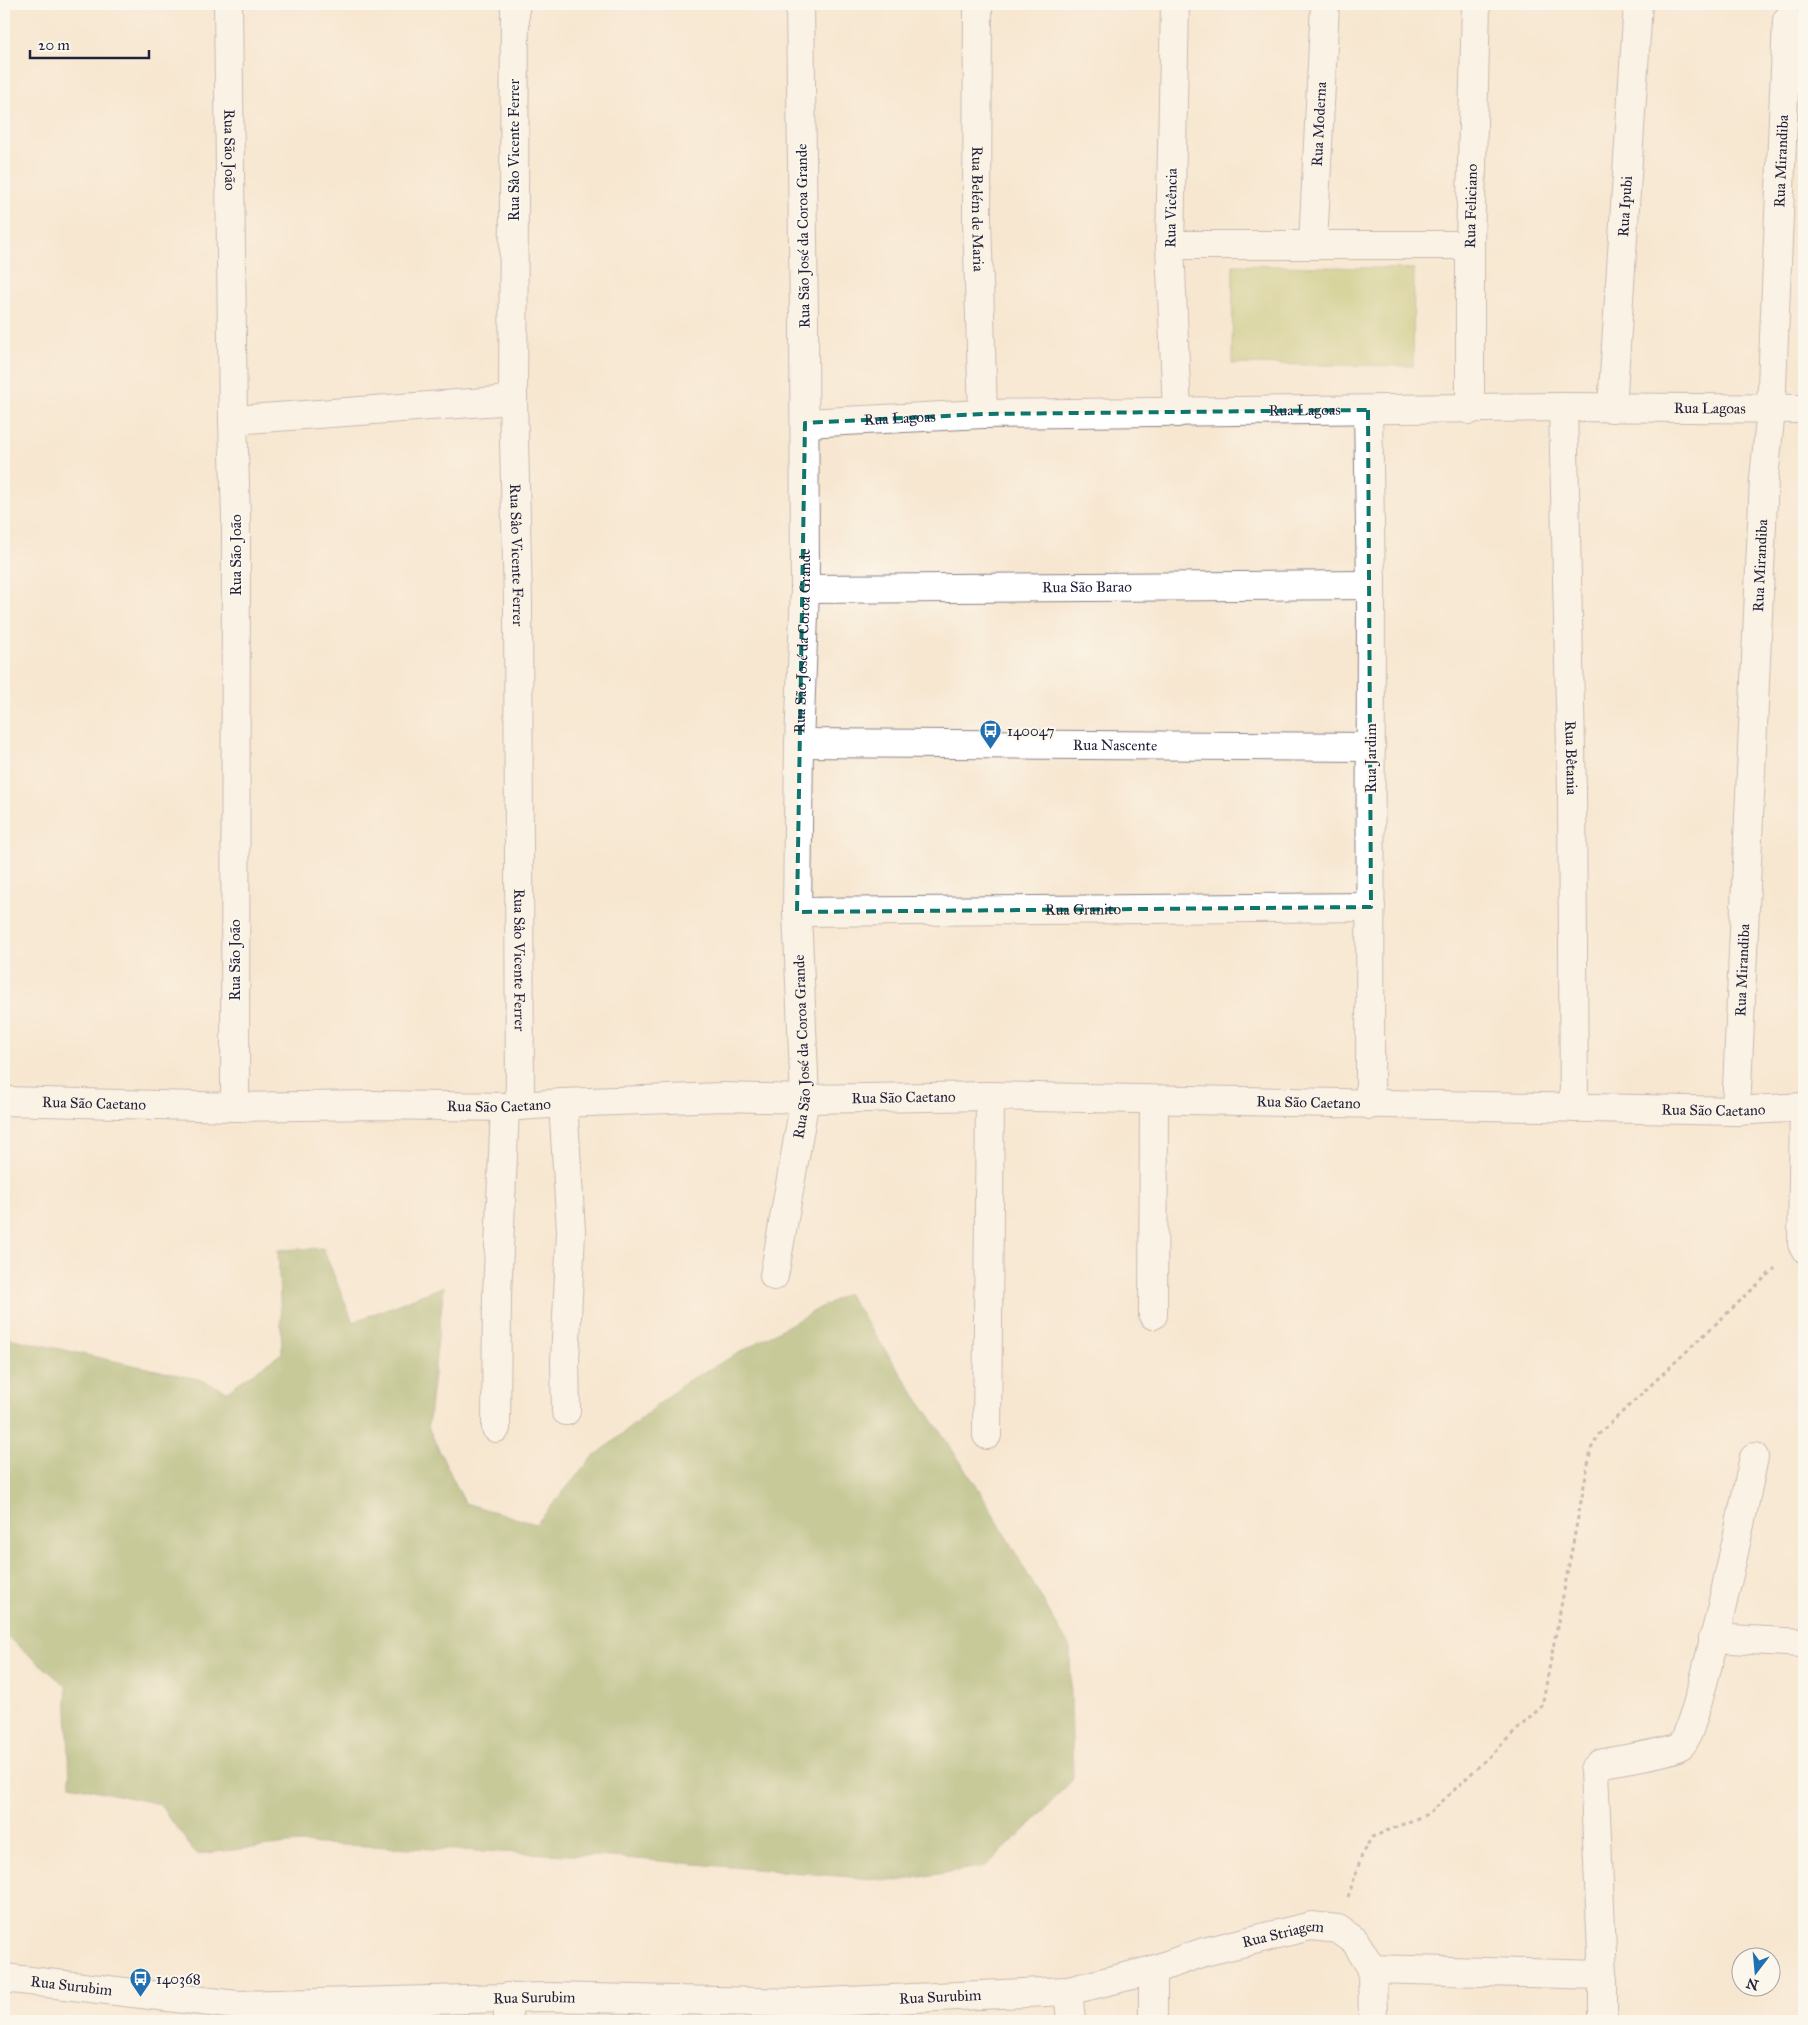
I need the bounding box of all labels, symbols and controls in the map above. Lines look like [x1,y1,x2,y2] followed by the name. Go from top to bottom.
[30,28,149,60] scale bar
[38,36,70,54] text: 20 m
[505,78,523,221] street label: Rua Sâo Vicente Ferrer
[1308,81,1330,167] street label: Rua Moderna
[220,109,239,191] street label: Rua São João
[1770,114,1792,208] street label: Rua Mirandiba
[792,143,815,329] street label: Rua São José da Coroa Grande
[968,146,988,273] street label: Rua Belém de Maria
[1461,163,1481,248] street label: Rua Feliciano
[1161,167,1181,248] street label: Rua Vicência
[1614,175,1636,237] street label: Rua Ipubi
[1674,399,1746,418] street label: Rua Lagoas
[1269,401,1341,420] street label: Rua Lagoas
[863,407,936,429] street label: Rua Lagoas
[506,483,527,627] street label: Rua Sâo Vicente Ferrer
[227,514,246,596] street label: Rua São João
[1749,518,1771,612] street label: Rua Mirandiba
[790,548,814,734] street label: Rua São José da Coroa Grande
[1042,578,1132,596] street label: Rua São Barao
[979,719,1003,750] bus stop icon: 140047
[1561,720,1581,796] street label: Rua Bêtania
[1007,722,1054,740] place label: 140047
[1362,723,1381,793] street label: Rua Jardim
[1073,736,1157,755] street label: Rua Nascente
[510,889,529,1032] street label: Rua Sâo Vicente Ferrer
[1045,900,1121,919] street label: Rua Granito
[226,919,245,1001] street label: Rua São João
[1731,923,1753,1017] street label: Rua Mirandiba
[789,954,814,1140] street label: Rua São José da Coroa Grande
[851,1088,956,1107] street label: Rua São Caetano
[1256,1092,1361,1112] street label: Rua São Caetano
[42,1093,147,1114] street label: Rua São Caetano
[447,1095,552,1116] street label: Rua São Caetano
[1661,1100,1766,1120] street label: Rua São Caetano
[1240,1917,1326,1951] street label: Rua Striagem
[1730,1948,1780,1998] north arrow
[128,1967,152,1998] bus stop icon: 140368
[156,1970,201,1988] place label: 140368
[30,1972,114,2000] street label: Rua Surubim
[1744,1974,1761,1994] text: N
[899,1986,982,2008] street label: Rua Surubim
[493,1988,576,2007] street label: Rua Surubim

